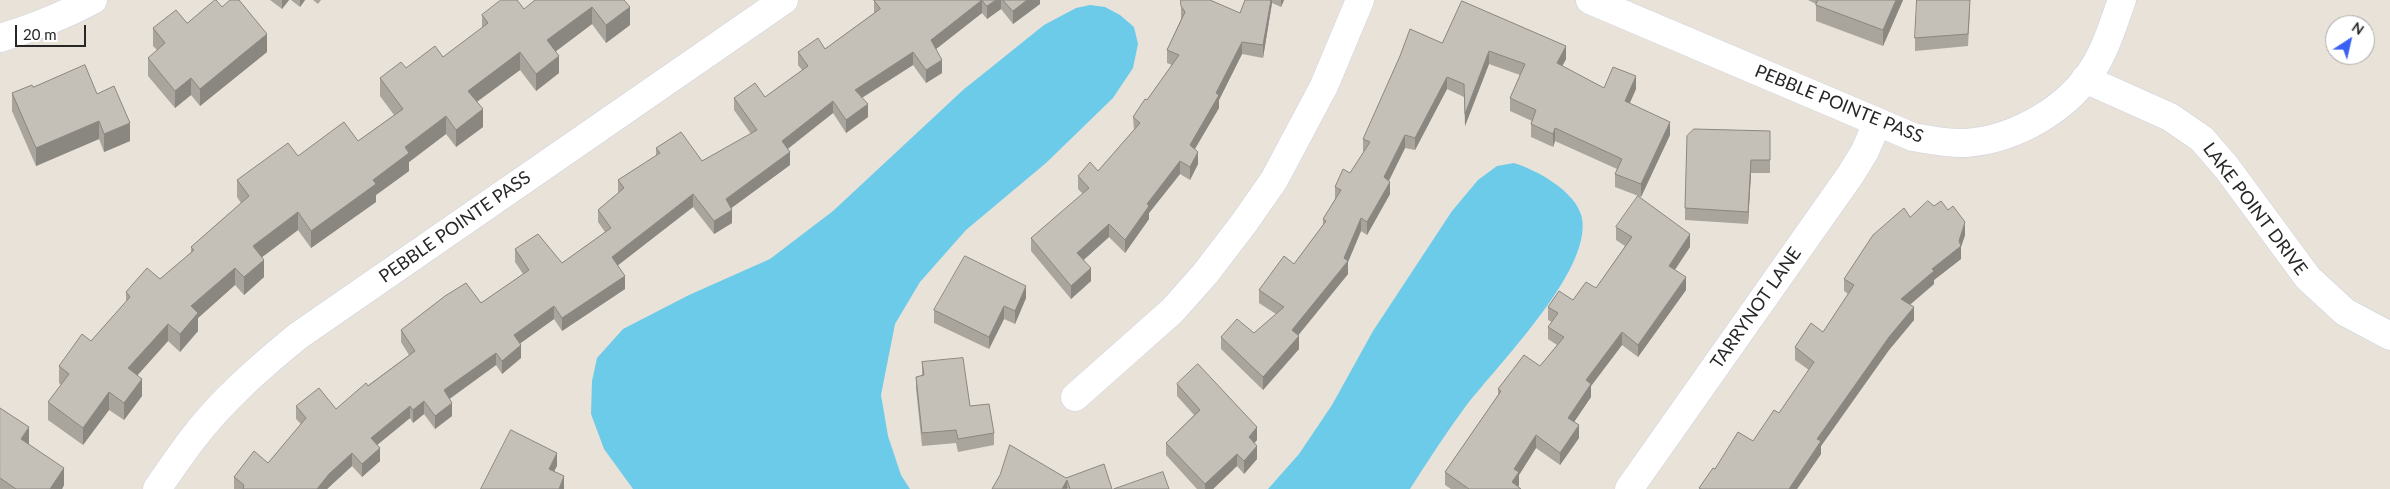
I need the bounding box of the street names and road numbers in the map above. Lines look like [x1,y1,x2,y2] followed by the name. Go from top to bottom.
[1752,60,1926,148] street label: PEBBLE POINTE PASS
[2198,139,2312,279] street label: LAKE POINT DRIVE
[375,167,535,287] street label: PEBBLE POINTE PASS
[1706,243,1806,373] street label: TARRYNOT LANE

